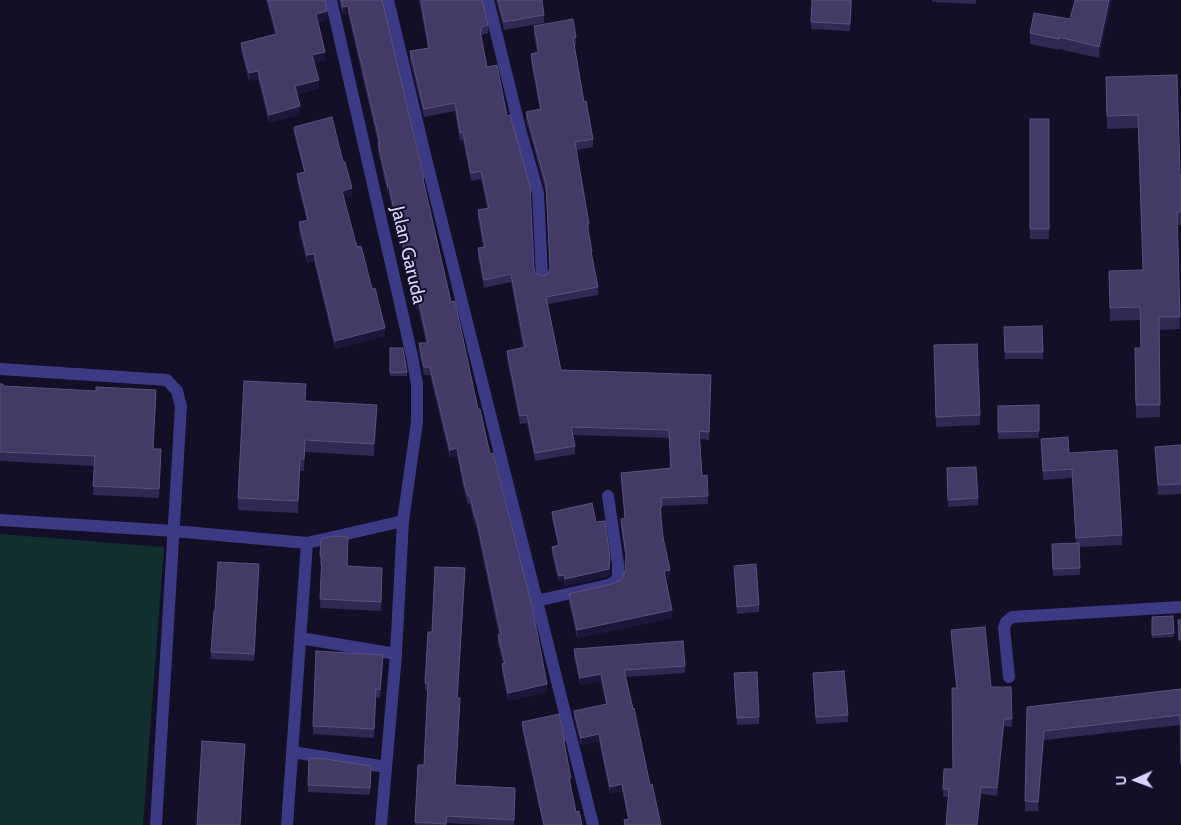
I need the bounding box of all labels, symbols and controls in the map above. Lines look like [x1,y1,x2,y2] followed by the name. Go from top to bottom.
[386,204,430,306] street label: Jalan Garuda
[1111,755,1161,805] north arrow
[1112,775,1130,786] text: U

